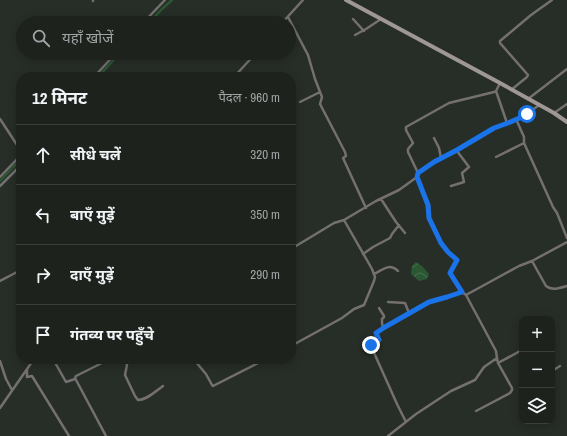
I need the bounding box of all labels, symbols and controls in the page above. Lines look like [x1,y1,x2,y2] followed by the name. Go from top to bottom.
[16,16,296,60] search box
[30,27,52,49] icon: search
[62,27,113,48] text: यहाँ खोजें
[32,86,87,109] text: 12 मिनट
[218,89,280,106] text: पैदल · 960 m
[518,105,536,123] route start
[32,144,54,166] icon: ahead
[70,144,121,165] text: सीधे चलें
[250,146,280,163] text: 320 m
[32,204,54,226] icon: left
[70,204,115,225] text: बाएँ मुड़ें
[250,206,280,223] text: 350 m
[32,264,54,286] icon: right
[70,264,114,285] text: दाएँ मुड़ें
[250,266,280,283] text: 290 m
[519,316,555,424] map controls
[519,316,555,352] button: +
[32,324,54,346] icon: arrive
[70,324,154,345] text: गंतव्य पर पहुँचे
[362,336,380,354] route end
[519,352,555,388] button: −
[519,388,555,424] button: layers

